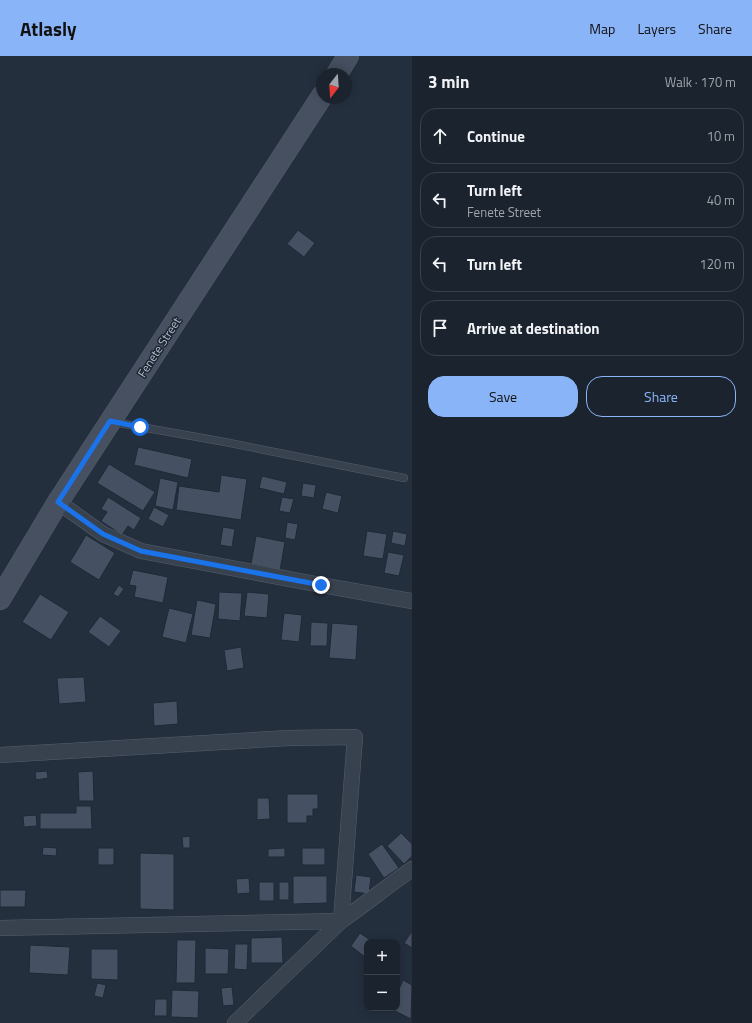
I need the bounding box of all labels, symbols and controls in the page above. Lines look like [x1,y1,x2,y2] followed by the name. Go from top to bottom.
[20,14,77,43] text: Atlasly
[589,18,615,39] text: Map
[637,18,676,39] text: Layers
[698,18,732,39] text: Share
[316,68,352,104] north arrow
[428,69,469,95] text: 3 min
[665,72,736,92] text: Walk · 170 m
[429,125,451,147] icon: ahead
[467,125,525,148] text: Continue
[707,126,735,146] text: 10 m
[467,179,522,202] text: Turn left
[429,189,451,211] icon: left
[707,190,735,210] text: 40 m
[467,202,541,222] text: Fenete Street
[429,253,451,275] icon: left
[467,253,522,276] text: Turn left
[699,254,735,274] text: 120 m
[132,312,186,381] street label: Fenete Street
[429,317,451,339] icon: arrive
[467,317,600,340] text: Arrive at destination
[428,376,578,417] button: Save
[586,376,736,417] button: Share
[131,418,149,436] route start
[312,576,330,594] route end
[364,939,400,1011] map controls
[364,939,400,975] button: +
[364,975,400,1011] button: −

